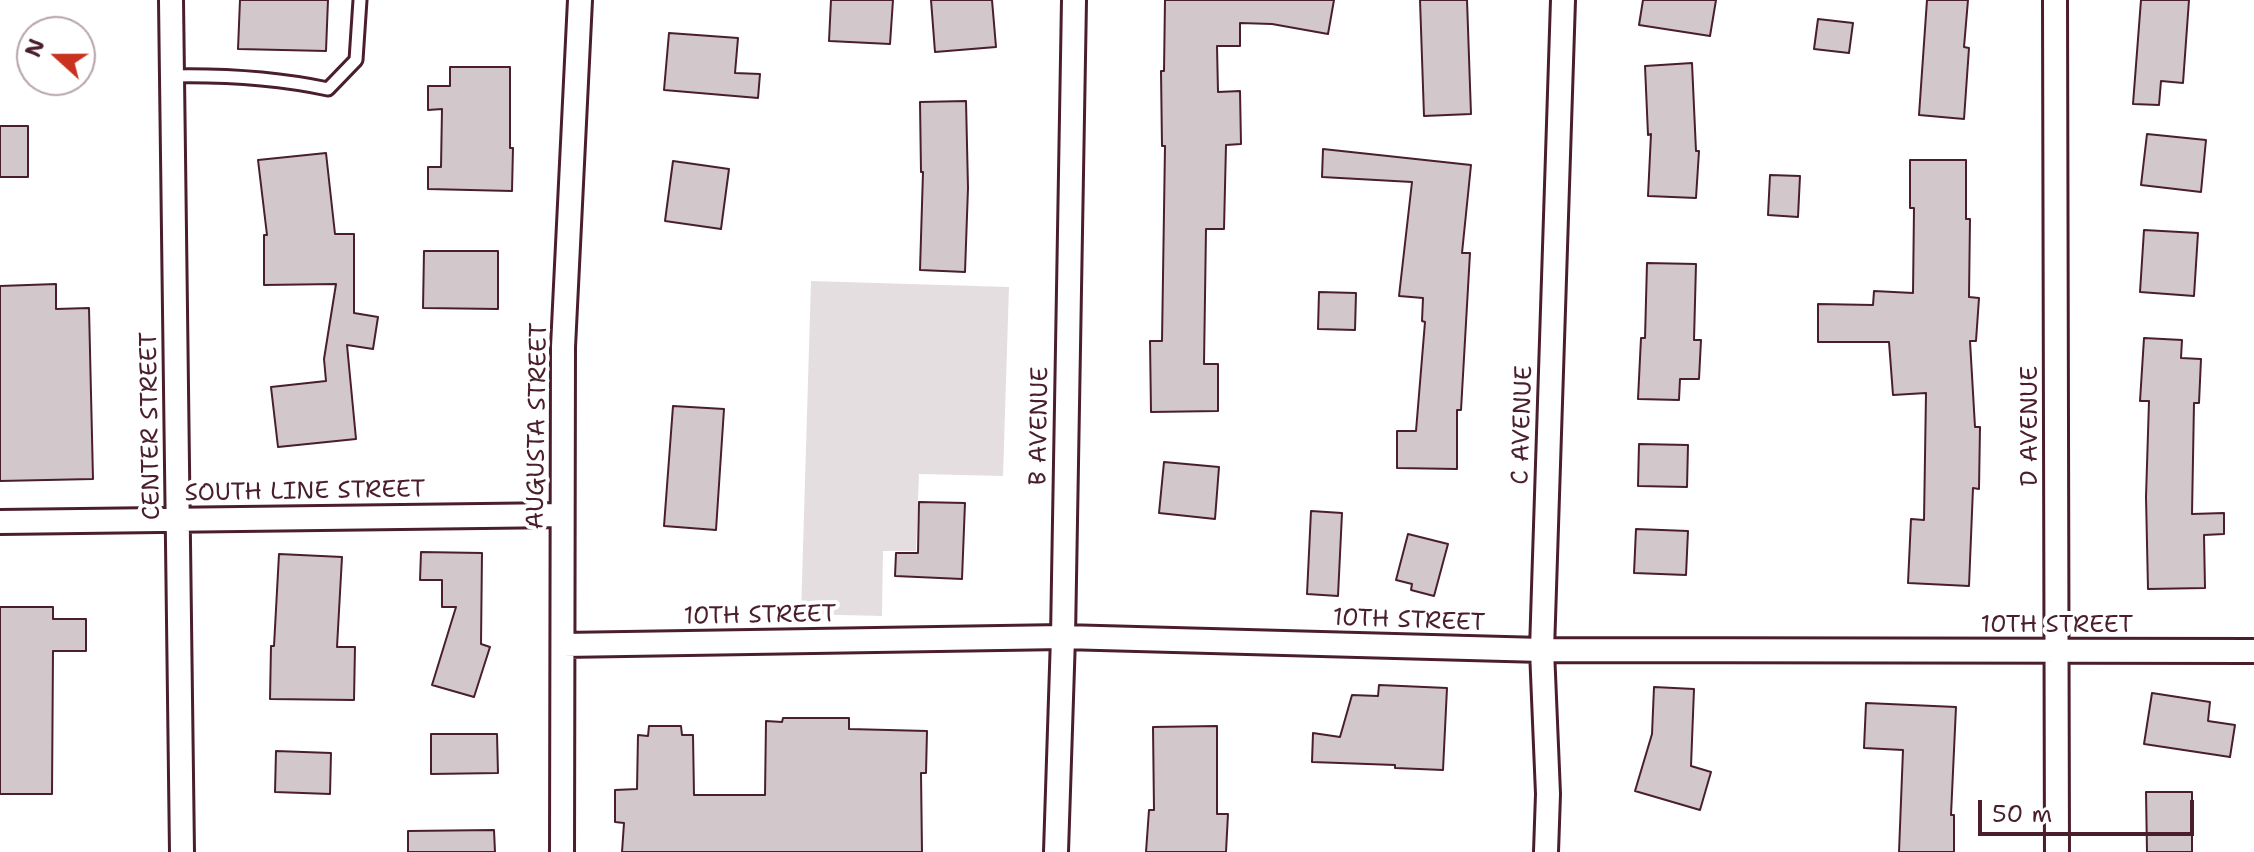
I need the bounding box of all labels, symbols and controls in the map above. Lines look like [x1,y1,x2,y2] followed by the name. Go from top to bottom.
[16,16,96,96] north arrow
[18,35,52,61] text: N
[522,322,554,530] street label: AUGUSTA STREET
[135,332,167,520] street label: CENTER STREET
[1507,365,1539,485] street label: C AVENUE
[1025,366,1055,486] street label: B AVENUE
[2017,366,2045,486] street label: D AVENUE
[184,475,426,509] street label: SOUTH LINE STREET
[683,600,837,632] street label: 10TH STREET
[1332,604,1486,638] street label: 10TH STREET
[1981,612,2133,640] street label: 10TH STREET
[1982,784,2198,834] scale bar
[1992,798,2052,830] text: 50 m

